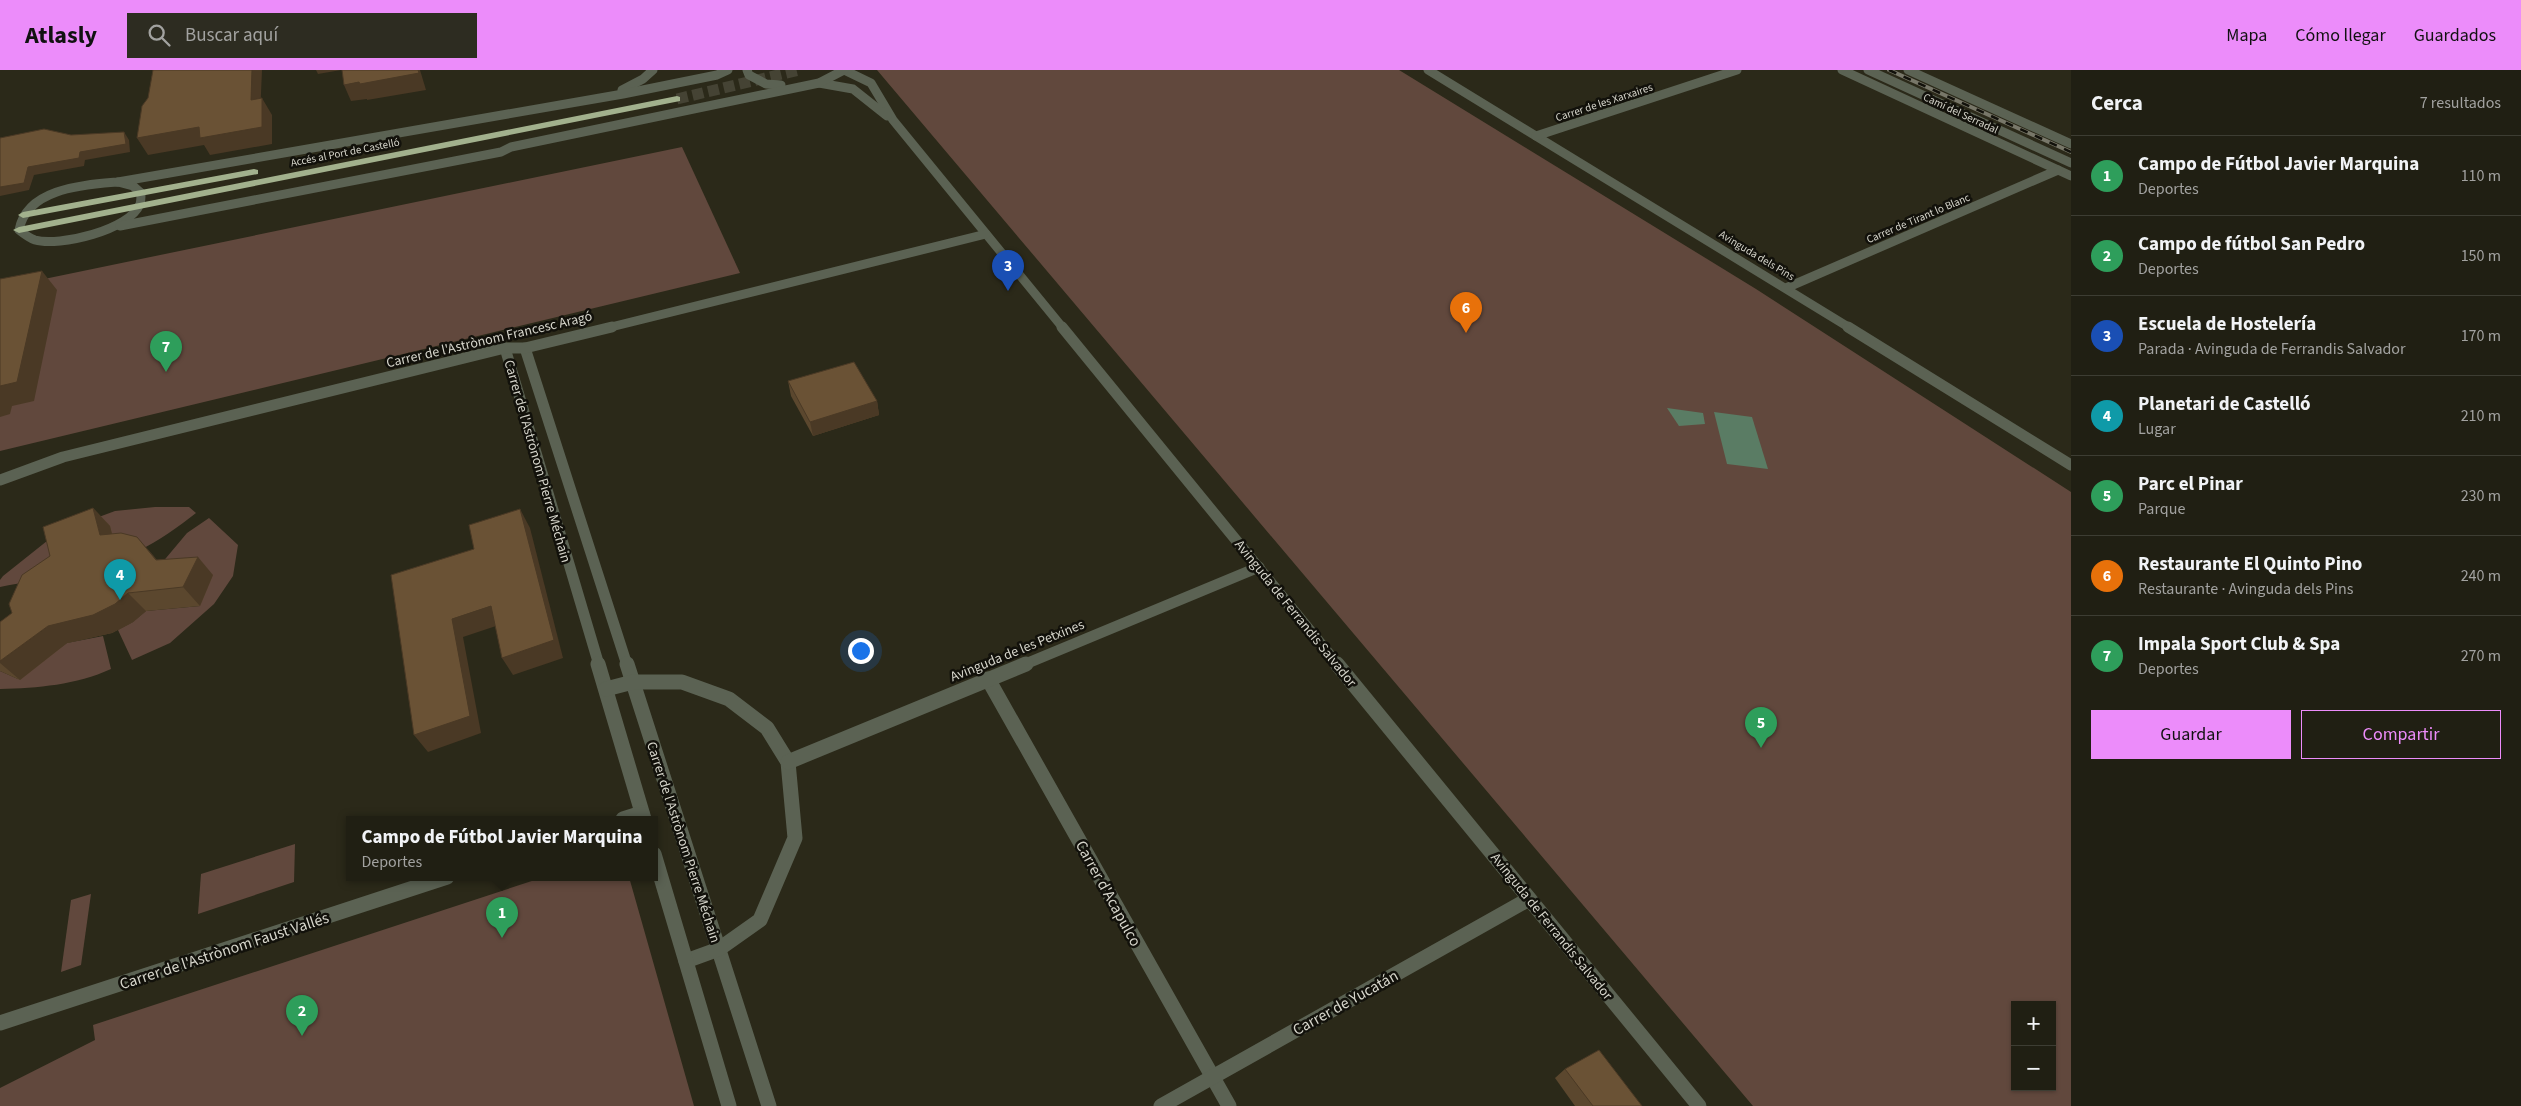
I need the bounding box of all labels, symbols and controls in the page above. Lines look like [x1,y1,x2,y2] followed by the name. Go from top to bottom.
[127,13,477,58] search box
[25,18,97,53] text: Atlasly
[145,21,173,49] icon: search
[185,22,278,49] text: Buscar aquí
[2226,23,2267,48] text: Mapa
[2295,23,2386,48] text: Cómo llegar
[2414,23,2496,48] text: Guardados
[1554,80,1655,125] street label: Carrer de les Xarxaires
[2091,88,2143,118] text: Cerca
[1921,90,2001,137] street label: Camí del Serradal
[2420,92,2501,114] text: 7 resultados
[289,135,401,170] street label: Accés al Port de Castelló
[2138,151,2419,178] text: Campo de Fútbol Javier Marquina
[2103,165,2111,187] text: 1
[2461,165,2501,187] text: 110 m
[2138,178,2199,200] text: Deportes
[1864,190,1972,247] street label: Carrer de Tirant lo Blanc
[1716,227,1798,284] street label: Avinguda dels Pins
[2138,231,2365,258] text: Campo de fútbol San Pedro
[2103,245,2111,267] text: 2
[2461,245,2501,267] text: 150 m
[992,250,1024,291] pin: 3
[2138,258,2199,280] text: Deportes
[1450,292,1482,333] pin: 6
[384,307,594,373] street label: Carrer de l'Astrònom Francesc Aragó
[2138,311,2316,338] text: Escuela de Hostelería
[2103,325,2111,347] text: 3
[2461,325,2501,347] text: 170 m
[150,331,182,372] pin: 7
[2138,338,2406,360] text: Parada · Avinguda de Ferrandis Salvador
[498,358,576,565] street label: Carrer de l'Astrònom Pierre Méchain
[2138,391,2311,418] text: Planetari de Castelló
[2103,405,2111,427] text: 4
[2461,405,2501,427] text: 210 m
[2138,418,2176,440] text: Lugar
[2138,471,2243,498] text: Parc el Pinar
[2103,485,2111,507] text: 5
[2461,485,2501,507] text: 230 m
[2138,498,2185,520] text: Parque
[1229,536,1361,692] street label: Avinguda de Ferrandis Salvador
[2138,551,2362,578] text: Restaurante El Quinto Pino
[104,559,136,600] pin: 4
[2103,565,2111,587] text: 6
[2461,565,2501,587] text: 240 m
[2138,578,2354,600] text: Restaurante · Avinguda dels Pins
[947,615,1088,687] street label: Avinguda de les Petxines
[2138,631,2340,658] text: Impala Sport Club & Spa
[848,638,874,664] your location
[2103,645,2111,667] text: 7
[2461,645,2501,667] text: 270 m
[2138,658,2199,680] text: Deportes
[1745,707,1777,748] pin: 5
[2091,710,2291,759] button: Guardar
[2301,710,2501,759] button: Compartir
[641,739,725,945] street label: Carrer de l'Astrònom Pierre Méchain
[346,816,658,881] popup
[361,824,643,851] text: Campo de Fútbol Javier Marquina
[1070,837,1146,950] street label: Carrer d'Acapulco
[1485,849,1617,1005] street label: Avinguda de Ferrandis Salvador
[361,851,422,873] text: Deportes
[486,897,518,938] pin: 1
[117,907,332,995] street label: Carrer de l'Astrònom Faust Vallés
[1289,965,1402,1041] street label: Carrer de Yucatán
[286,995,318,1036] pin: 2
[2011,1001,2056,1091] map controls
[2011,1001,2056,1046] button: +
[2011,1046,2056,1091] button: −

